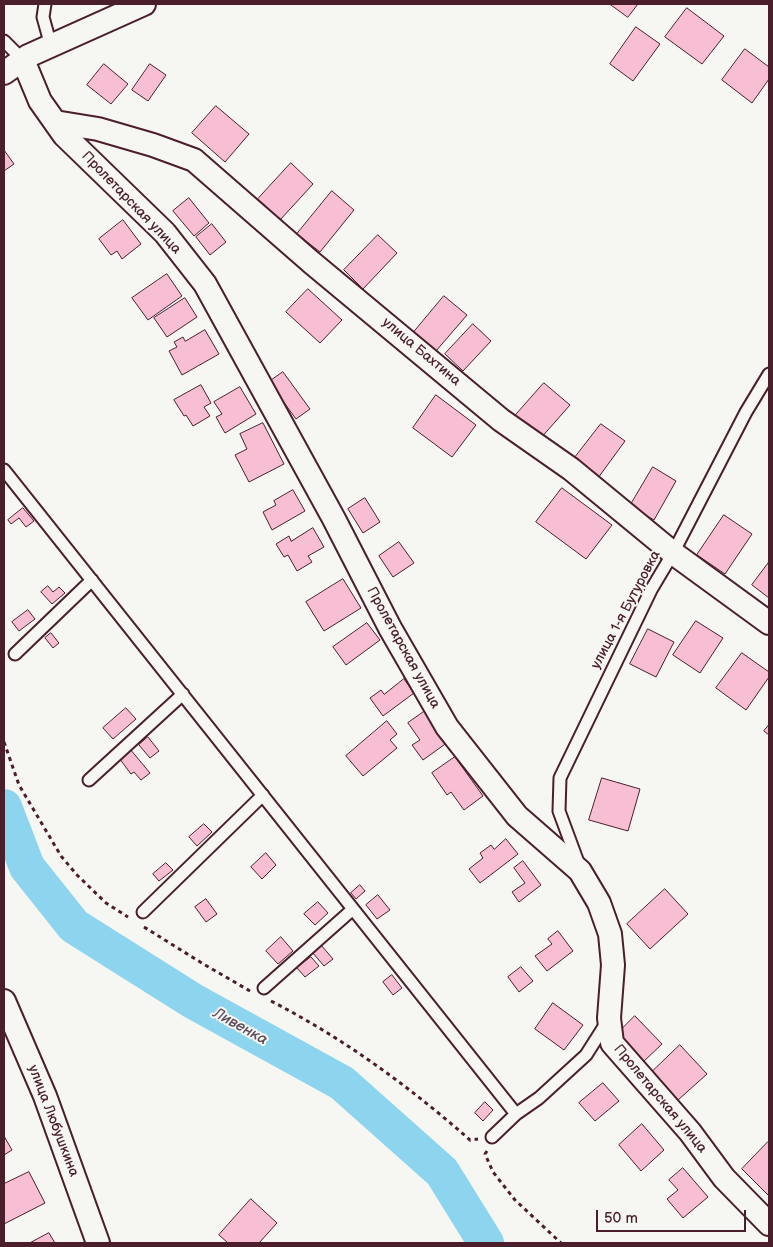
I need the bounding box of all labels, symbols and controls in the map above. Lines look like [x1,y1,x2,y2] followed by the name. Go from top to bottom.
[78,148,184,258] street label: Пролетарская улица
[378,314,464,390] street label: улица Бахтина
[588,548,664,672] street label: улица 1-я Бутуровка
[363,584,443,712] street label: Пролетарская улица
[210,1005,270,1049] water label: Ливенка
[610,1041,710,1157] street label: Пролетарская улица
[24,1063,82,1179] street label: улица Любушкина
[598,1200,748,1232] scale bar
[604,1209,638,1228] text: 50 m

